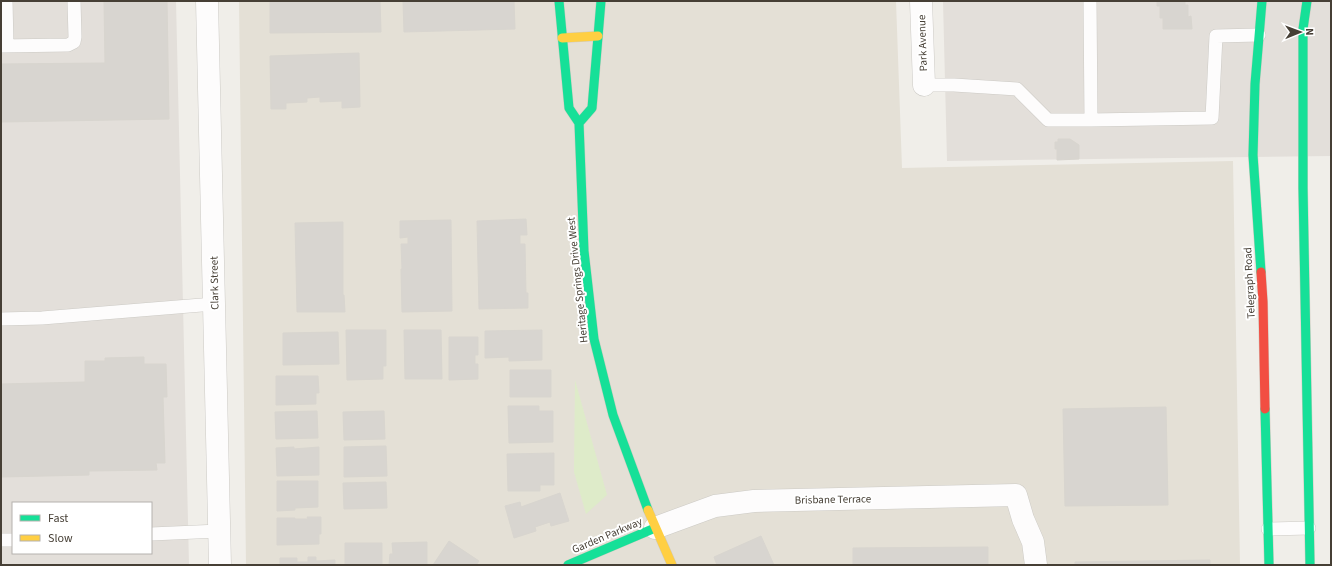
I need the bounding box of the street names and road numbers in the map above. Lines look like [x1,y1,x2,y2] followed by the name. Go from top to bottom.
[914,14,931,72] street label: Park Avenue
[563,216,592,344] street label: Heritage Springs Drive West
[1240,247,1259,319] street label: Telegraph Road
[207,256,222,310] street label: Clark Street
[795,491,872,508] street label: Brisbane Terrace
[570,514,645,557] street label: Garden Parkway

